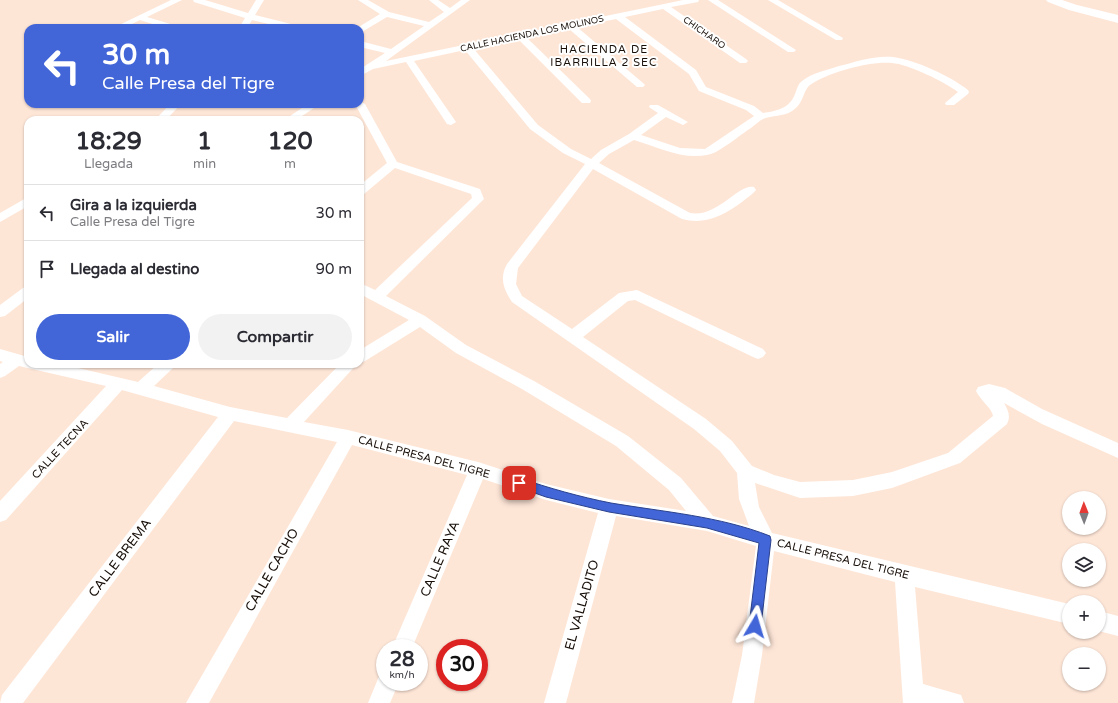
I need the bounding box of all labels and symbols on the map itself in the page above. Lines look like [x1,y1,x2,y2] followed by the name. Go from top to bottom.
[459,13,605,55] street label: CALLE HACIENDA LOS MOLINOS
[681,14,727,52] street label: CHICHARO
[550,43,658,69] district label: HACIENDA DE IBARRILLA 2 SEC
[29,417,91,481] street label: CALLE TECNA
[357,433,491,481] street label: CALLE PRESA DEL TIGRE
[502,466,536,500] pin
[1062,491,1106,535] north arrow
[85,515,155,600] street label: CALLE BREMA
[417,518,463,599] street label: CALLE RAYA
[242,526,302,614] street label: CALLE CACHO
[775,536,911,582] street label: CALLE PRESA DEL TIGRE
[561,558,603,652] street label: EL VALLADITO
[734,605,776,647] position arrow
[436,639,488,691] speed limit sign: 30

